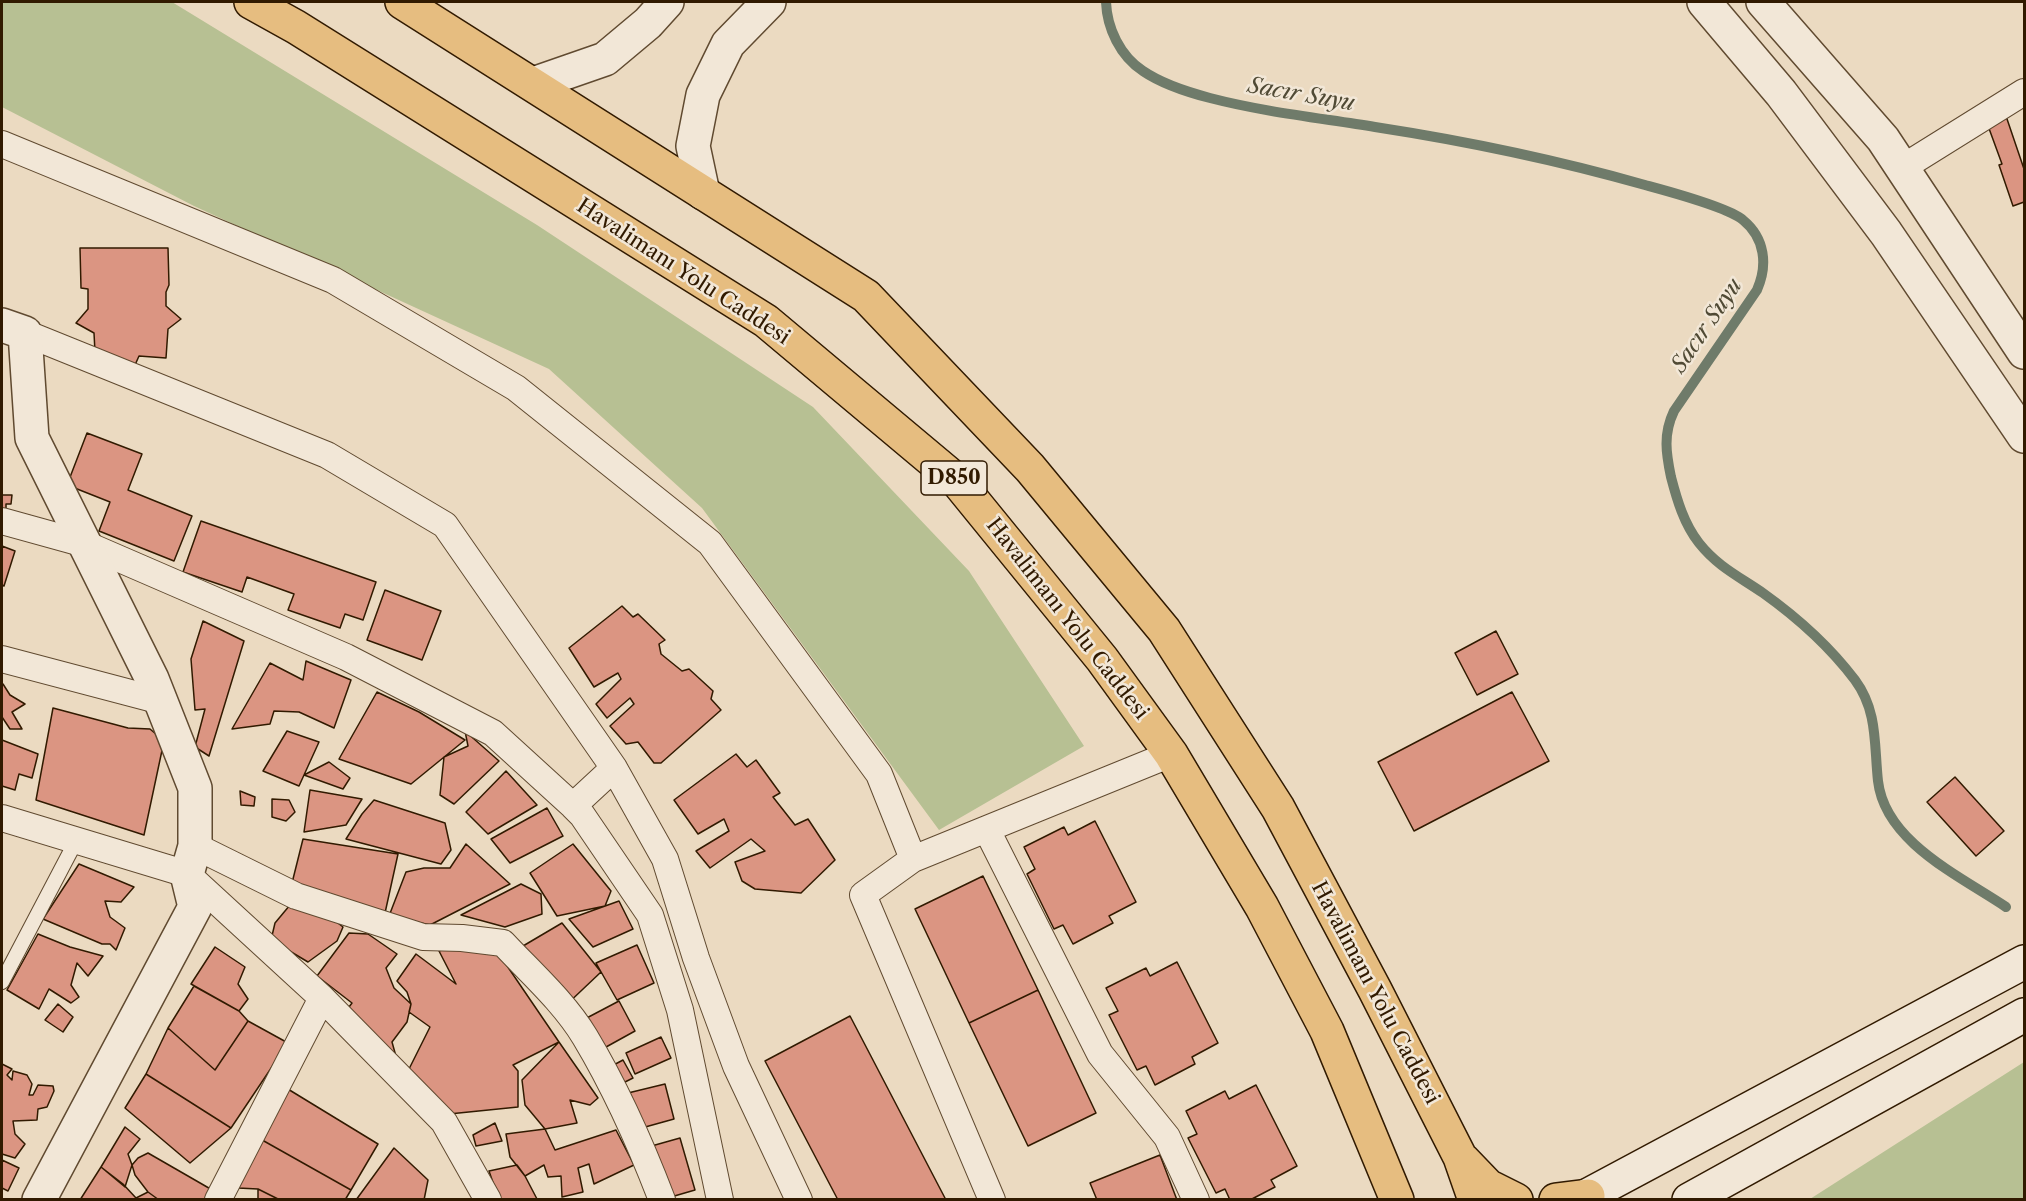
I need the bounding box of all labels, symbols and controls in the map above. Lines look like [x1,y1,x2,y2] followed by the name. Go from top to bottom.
[1246,73,1356,117] water label: Sacır Suyu
[572,194,794,350] street label: Havalimanı Yolu Caddesi
[1666,274,1748,378] water label: Sacır Suyu
[921,461,987,495] road number: D850
[980,513,1154,725] street label: Havalimanı Yolu Caddesi
[1305,877,1445,1109] street label: Havalimanı Yolu Caddesi

